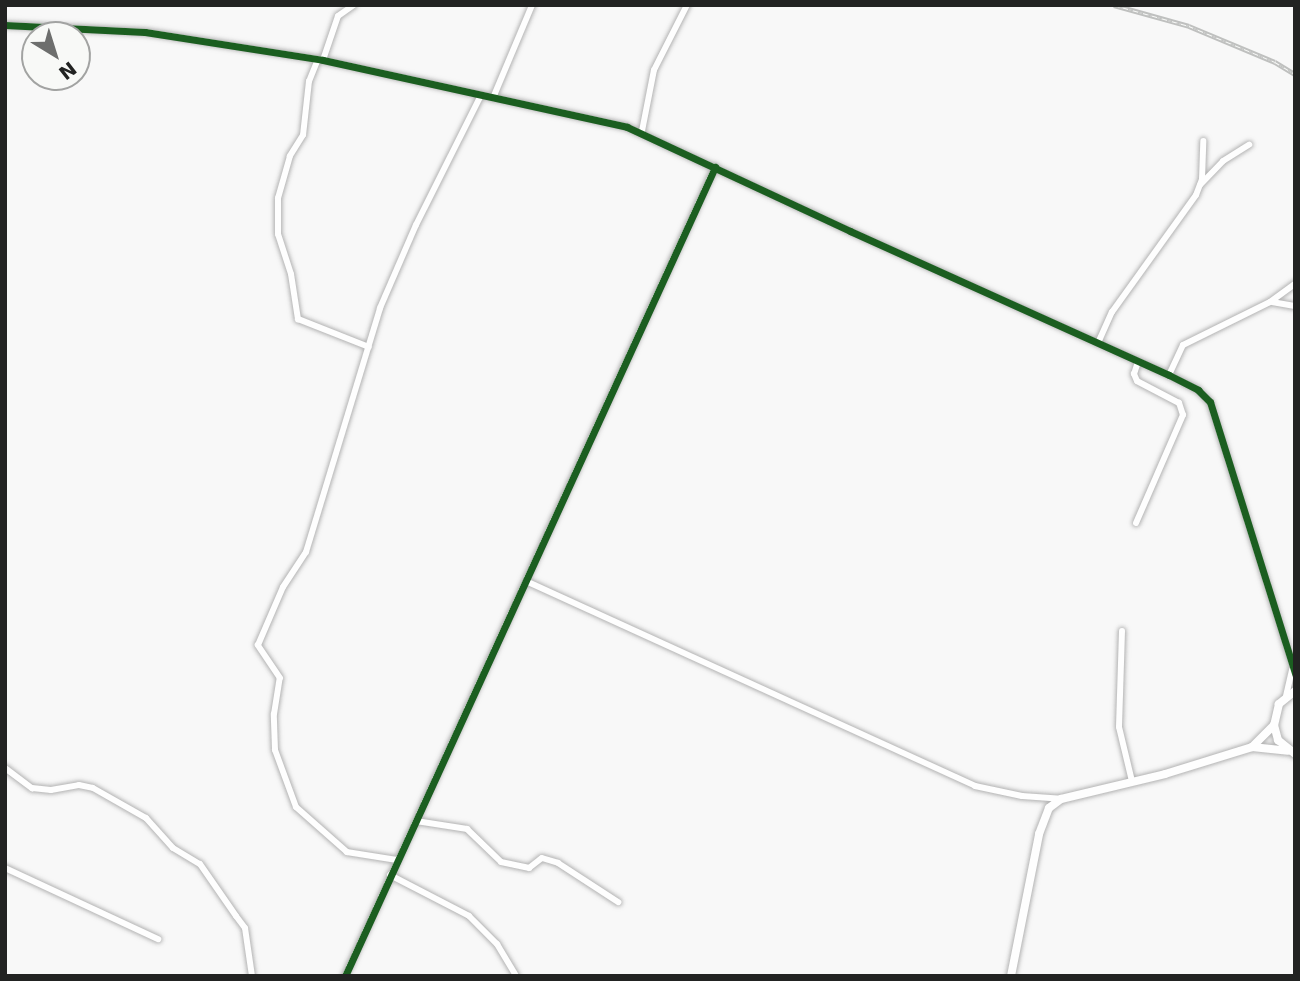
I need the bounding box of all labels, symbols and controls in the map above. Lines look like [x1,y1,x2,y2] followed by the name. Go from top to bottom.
[21,21,91,91] north arrow
[55,57,81,85] text: N

